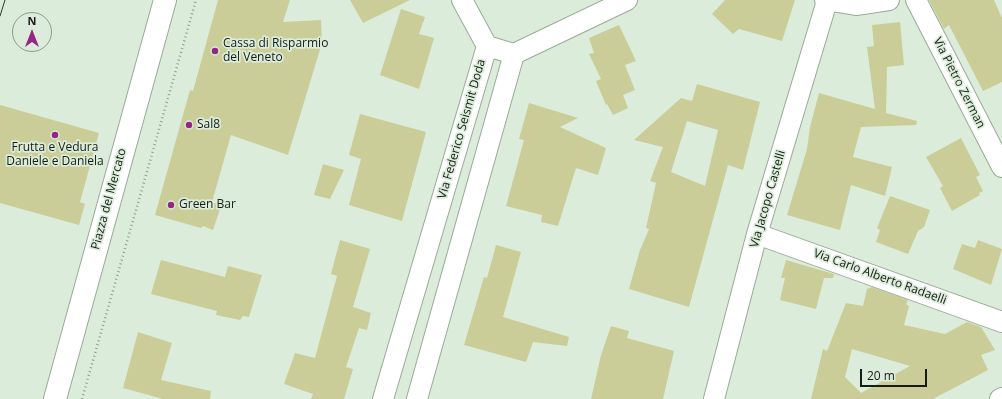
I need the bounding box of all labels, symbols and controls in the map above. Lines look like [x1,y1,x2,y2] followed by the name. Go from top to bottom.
[12,12,52,52] north arrow
[28,13,36,28] text: N
[930,35,988,131] street label: Via Pietro Zerman
[223,37,328,65] place label: Cassa di Risparmio del Veneto
[210,46,220,56] marker: Cassa di Risparmio del Veneto
[435,58,489,200] street label: Via Federico Seismit Doda
[197,118,220,132] place label: Sal8
[184,120,194,130] marker: Sal8
[50,130,60,140] marker: Frutta e Vedura Daniele e Daniela
[6,141,104,169] place label: Frutta e Vedura Daniele e Daniela
[89,147,129,251] street label: Piazza del Mercato
[747,149,789,249] street label: Via Jacopo Castelli
[179,198,236,212] place label: Green Bar
[166,200,176,210] marker: Green Bar
[811,246,949,308] street label: Via Carlo Alberto Radaelli
[862,361,929,387] scale bar
[867,367,895,384] text: 20 m

